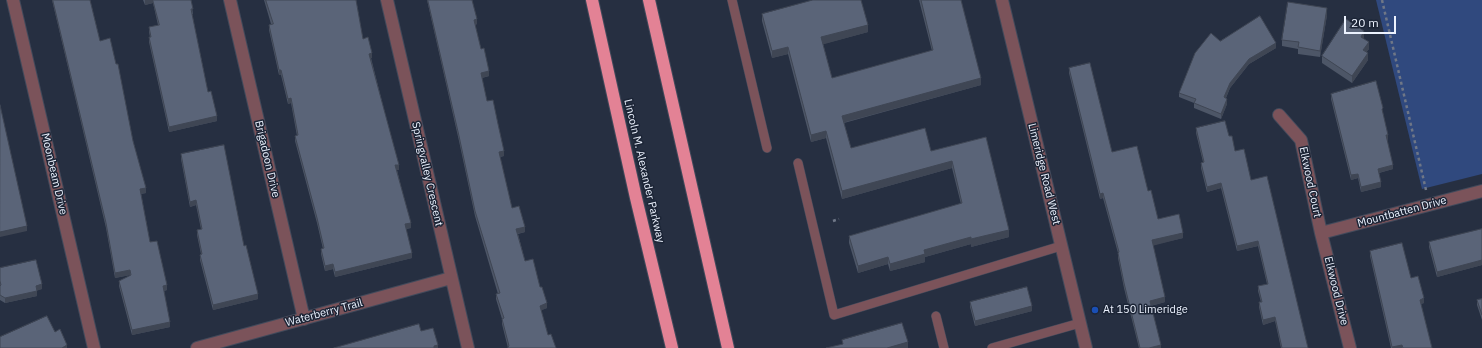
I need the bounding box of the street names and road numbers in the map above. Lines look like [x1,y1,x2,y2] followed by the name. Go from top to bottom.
[621,98,667,244] street label: Lincoln M. Alexander Parkway
[252,119,282,199] street label: Brigadoon Drive
[409,121,445,227] street label: Springvalley Crescent
[1025,122,1063,226] street label: Limeridge Road West
[38,132,70,216] street label: Moonbeam Drive
[1296,145,1324,219] street label: Elkwood Court
[1356,194,1448,230] street label: Mountbatten Drive
[1321,255,1351,327] street label: Elkwood Drive
[284,296,364,330] street label: Waterberry Trail

